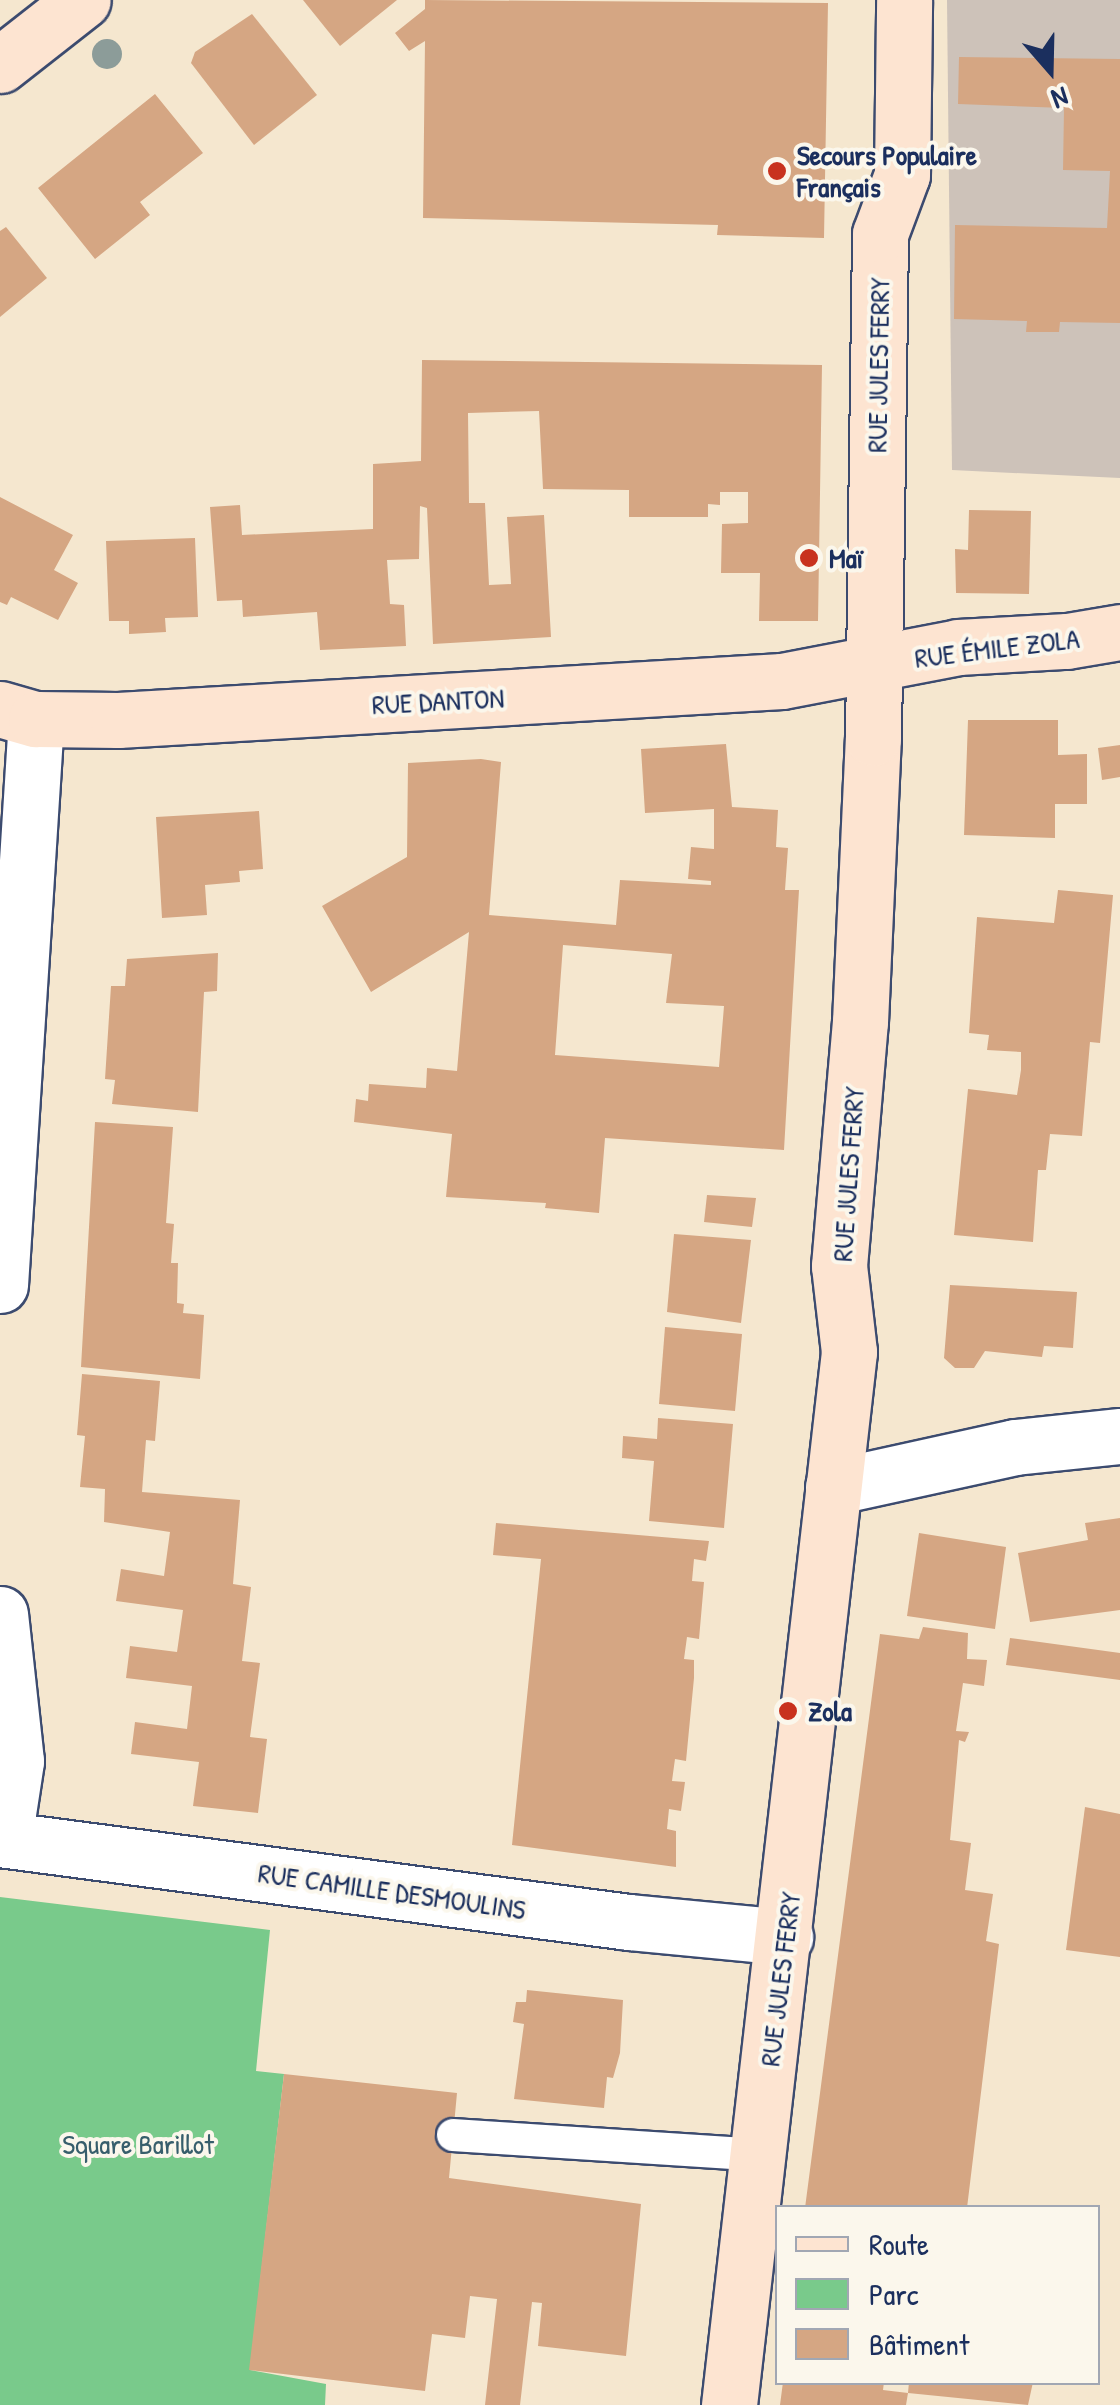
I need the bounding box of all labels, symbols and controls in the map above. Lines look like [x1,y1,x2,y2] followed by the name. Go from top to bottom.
[1000,20,1100,120] north arrow
[1047,78,1074,119] text: N
[797,138,977,204] place label: Secours Populaire Français
[766,160,788,182] marker: Secours Populaire Français
[860,277,896,453] street label: RUE JULES FERRY
[829,541,863,575] place label: Maï
[798,547,820,569] marker: Maï
[913,621,1081,675] street label: RUE ÉMILE ZOLA
[371,681,505,721] street label: RUE DANTON
[825,1085,871,1263] street label: RUE JULES FERRY
[808,1694,852,1728] place label: Zola
[777,1700,799,1722] marker: Zola
[256,1856,528,1926] street label: RUE CAMILLE DESMOULINS
[753,1890,807,2068] street label: RUE JULES FERRY
[62,2127,214,2161] park label: Square Barillot
[775,2205,1100,2385] legend
[869,2224,929,2264] text: Route
[869,2274,918,2314] text: Parc
[869,2324,969,2364] text: Bâtiment

